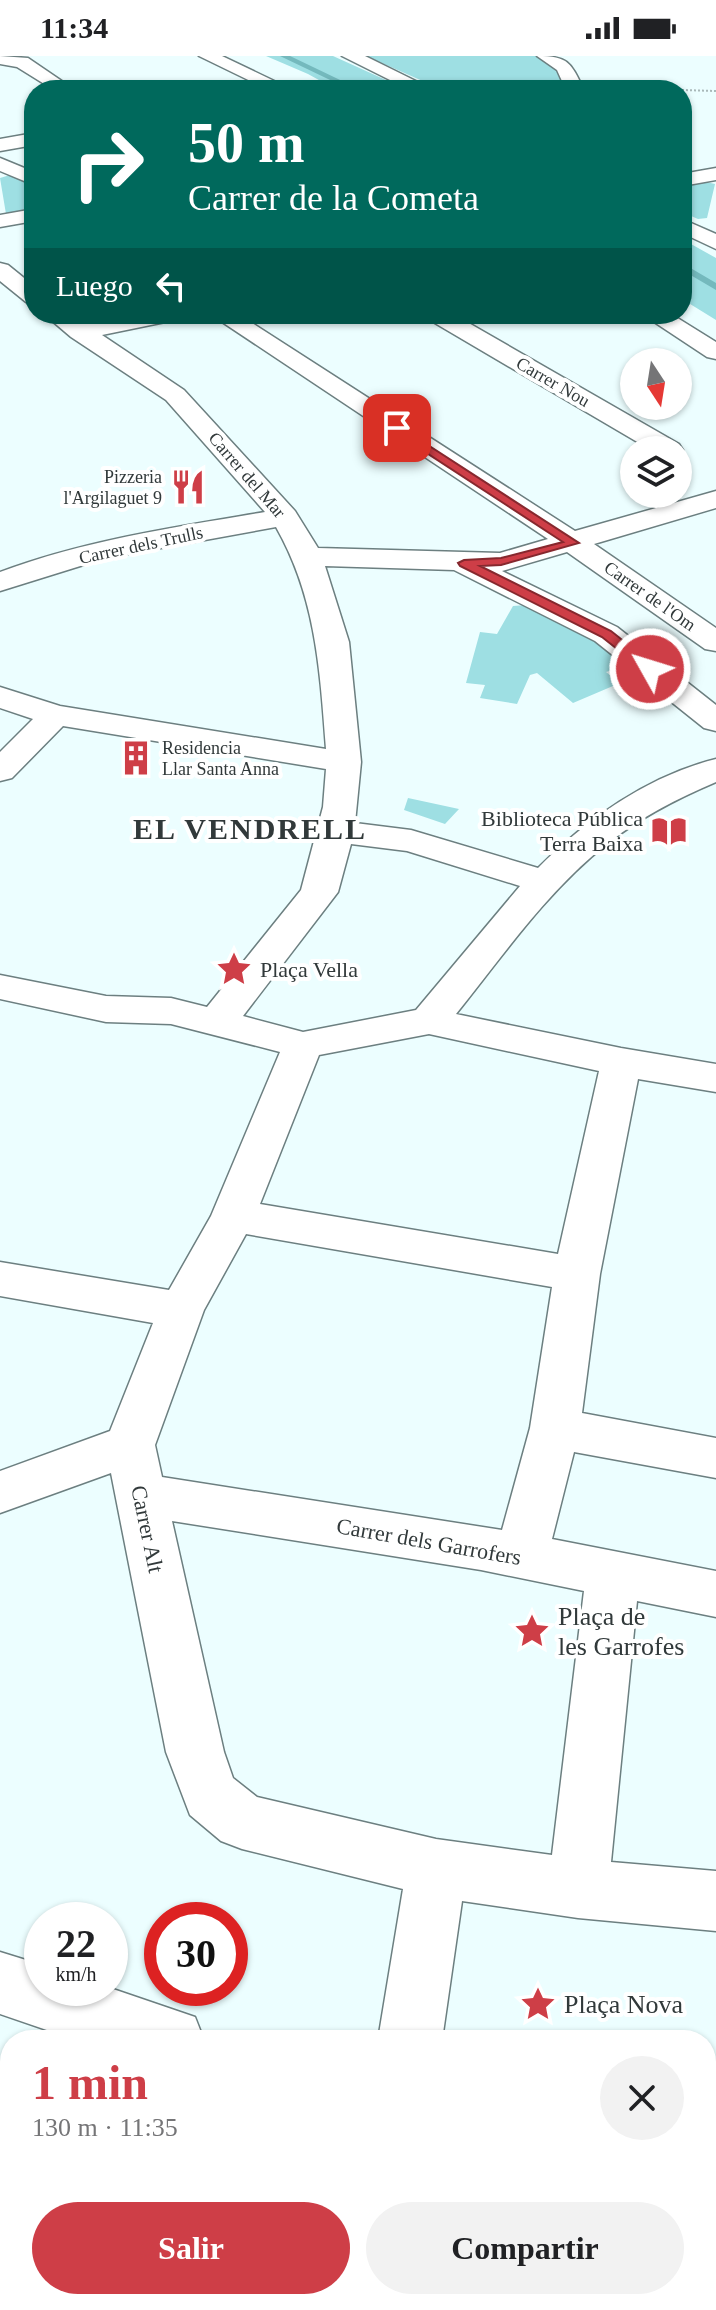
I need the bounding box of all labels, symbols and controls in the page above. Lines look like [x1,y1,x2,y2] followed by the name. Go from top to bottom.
[40,11,108,44] text: 11:34
[56,112,160,216] icon: right
[188,112,305,174] text: 50 m
[188,178,479,218] text: Carrer de la Cometa
[149,264,193,308] icon: left
[56,269,133,302] text: Luego
[620,348,692,420] north arrow
[620,348,692,508] map controls
[513,353,593,411] street label: Carrer Nou
[363,394,431,462] pin
[375,406,419,450] icon: arrive
[204,428,290,522] street label: Carrer del Mar
[620,436,692,508] button: layers
[64,467,162,508] place label: Pizzeria l'Argilaguet 9
[169,468,207,506] restaurant icon: Pizzeria l'Argilaguet 9
[77,522,205,568] street label: Carrer dels Trulls
[600,557,700,635] street label: Carrer de l'Om
[608,627,692,711] position arrow
[162,738,279,779] place label: Residencia Llar Santa Anna
[117,739,155,777] building icon: Residencia Llar Santa Anna
[481,806,643,856] place label: Biblioteca Pública Terra Baixa
[133,812,367,845] district label: EL VENDRELL
[650,812,688,850] library icon: Biblioteca Pública Terra Baixa
[215,950,253,988] place icon: Plaça Vella
[260,957,358,982] place label: Plaça Vella
[126,1483,169,1575] street label: Carrer Alt
[335,1513,523,1570] street label: Carrer dels Garrofers
[558,1602,684,1661] place label: Plaça de les Garrofes
[513,1612,551,1650] place icon: Plaça de les Garrofes
[144,1902,248,2006] speed limit sign: 30
[56,1921,96,1966] text: 22
[55,1963,97,1985] text: km/h
[519,1985,557,2023] place icon: Plaça Nova
[564,1990,684,2019] place label: Plaça Nova
[32,2056,148,2109] text: 1 min
[600,2056,684,2140] button: close
[32,2113,178,2142] text: 130 m · 11:35
[32,2202,350,2294] button: Salir
[366,2202,684,2294] button: Compartir

